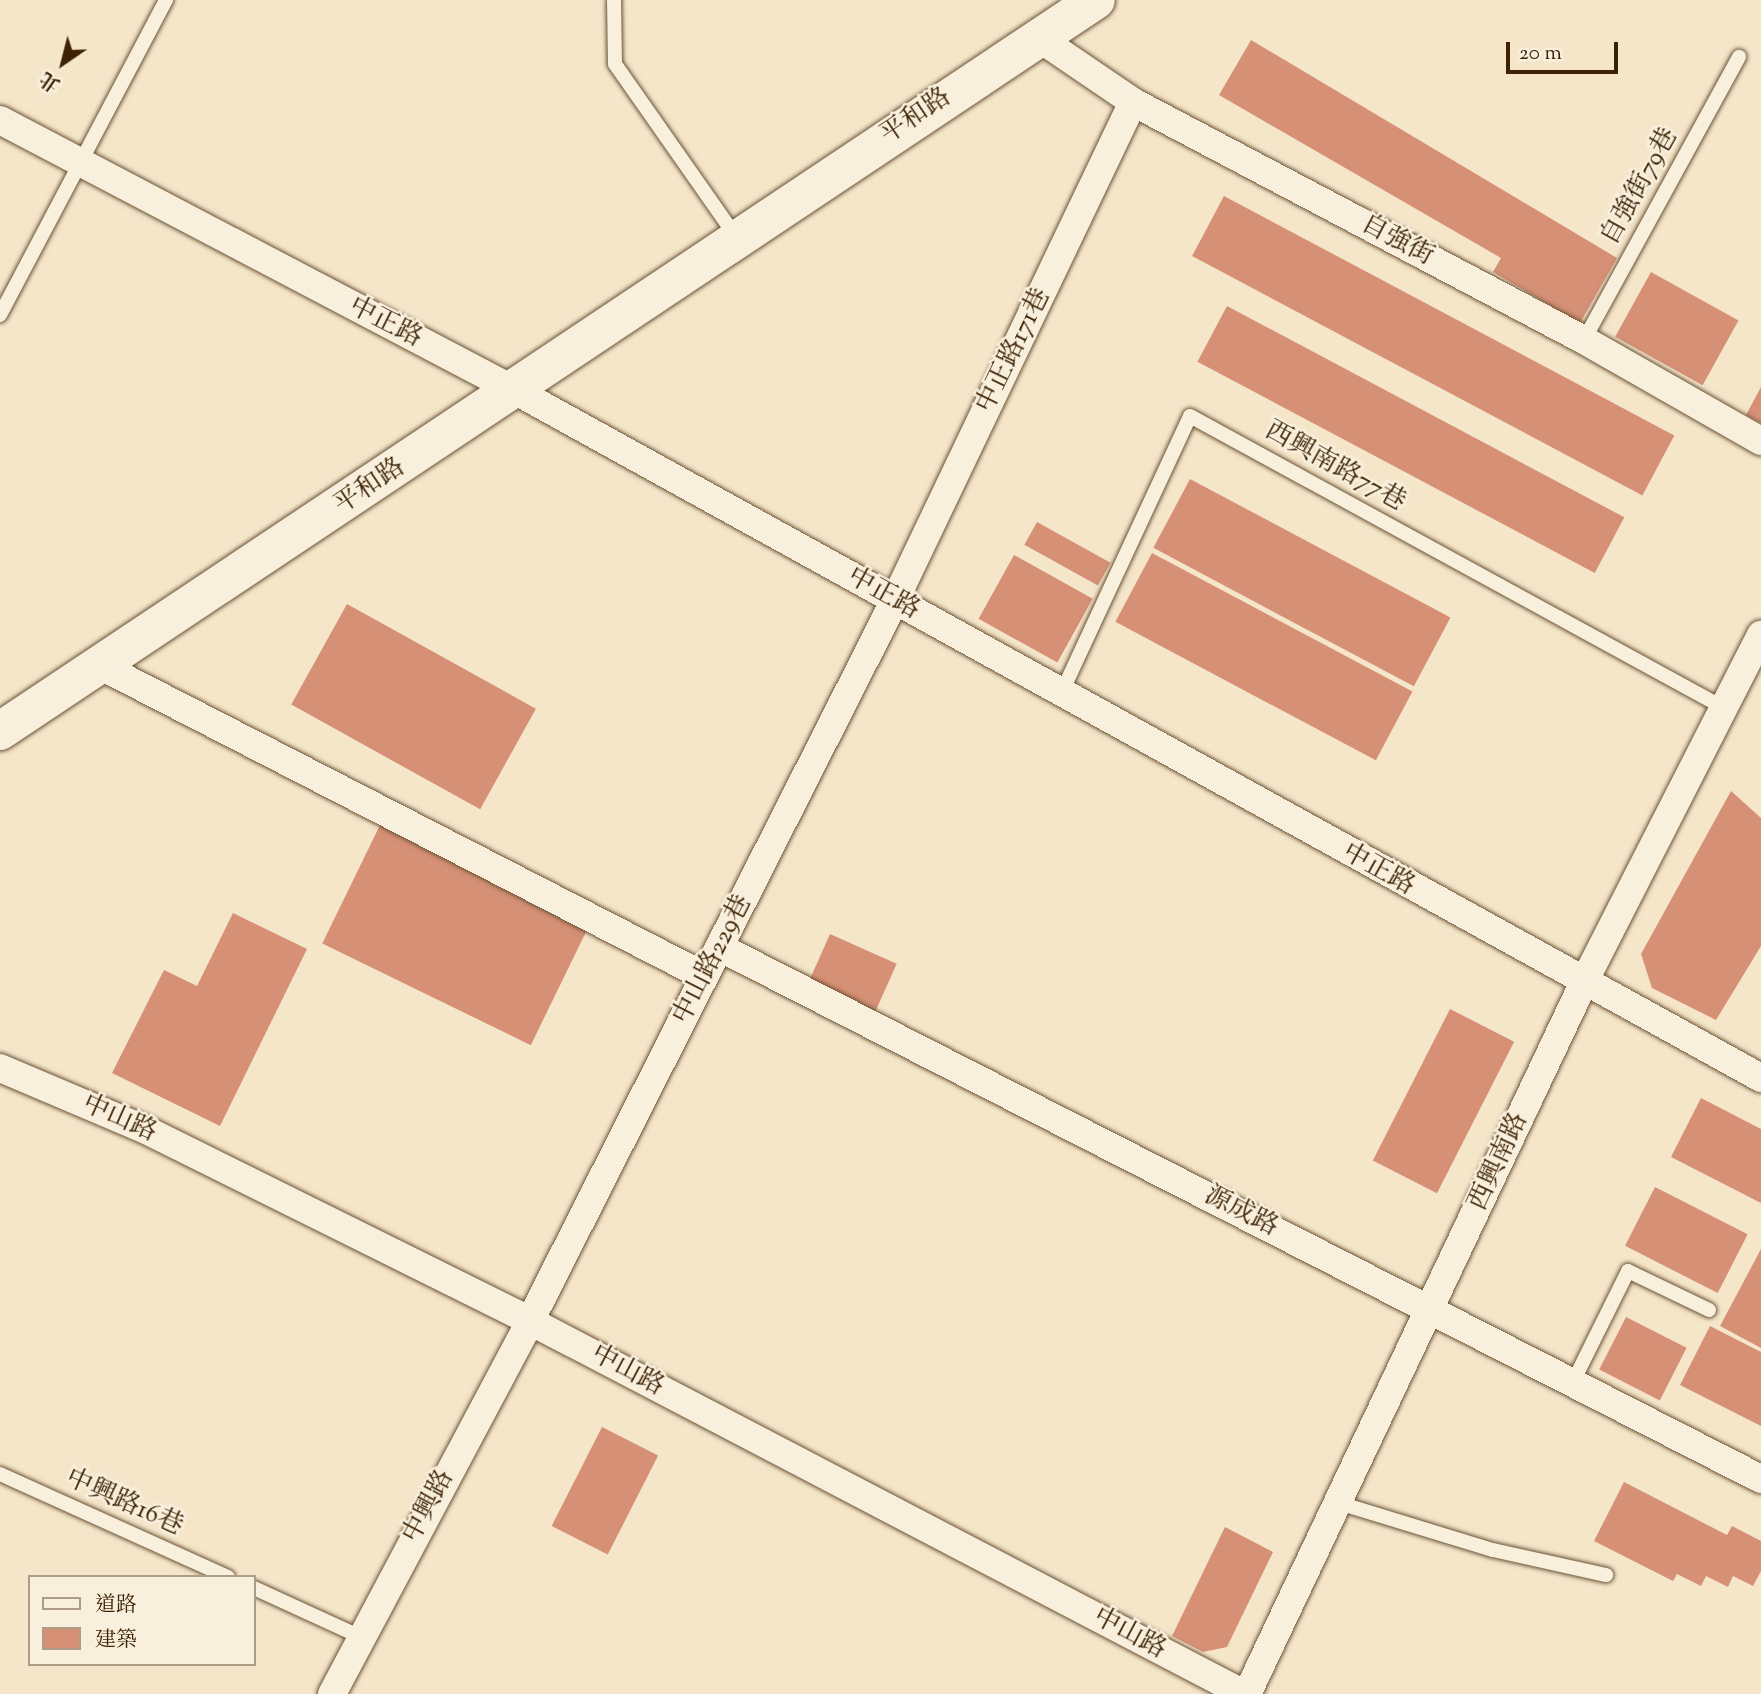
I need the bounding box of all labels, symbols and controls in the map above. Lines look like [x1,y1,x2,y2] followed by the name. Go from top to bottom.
[28,28,98,98] north arrow
[1509,28,1621,72] scale bar
[1519,39,1562,69] text: 20 m
[35,64,66,97] text: 北
[875,82,957,152] street label: 平和路
[1595,123,1685,251] street label: 自強街79巷
[1355,209,1439,273] street label: 自強街
[970,284,1058,418] street label: 中正路171巷
[343,291,427,355] street label: 中正路
[1259,416,1411,518] street label: 西興南路77巷
[329,452,411,522] street label: 平和路
[841,561,925,627] street label: 中正路
[1336,837,1420,903] street label: 中正路
[667,890,759,1030] street label: 中山路229巷
[77,1089,161,1149] street label: 中山路
[1463,1108,1535,1216] street label: 西興南路
[1199,1180,1283,1244] street label: 源成路
[585,1339,669,1403] street label: 中山路
[60,1463,188,1543] street label: 中興路16巷
[397,1465,461,1549] street label: 中興路
[28,1575,256,1666] legend
[95,1591,137,1621] text: 道路
[1087,1602,1171,1666] street label: 中山路
[95,1626,137,1656] text: 建築

